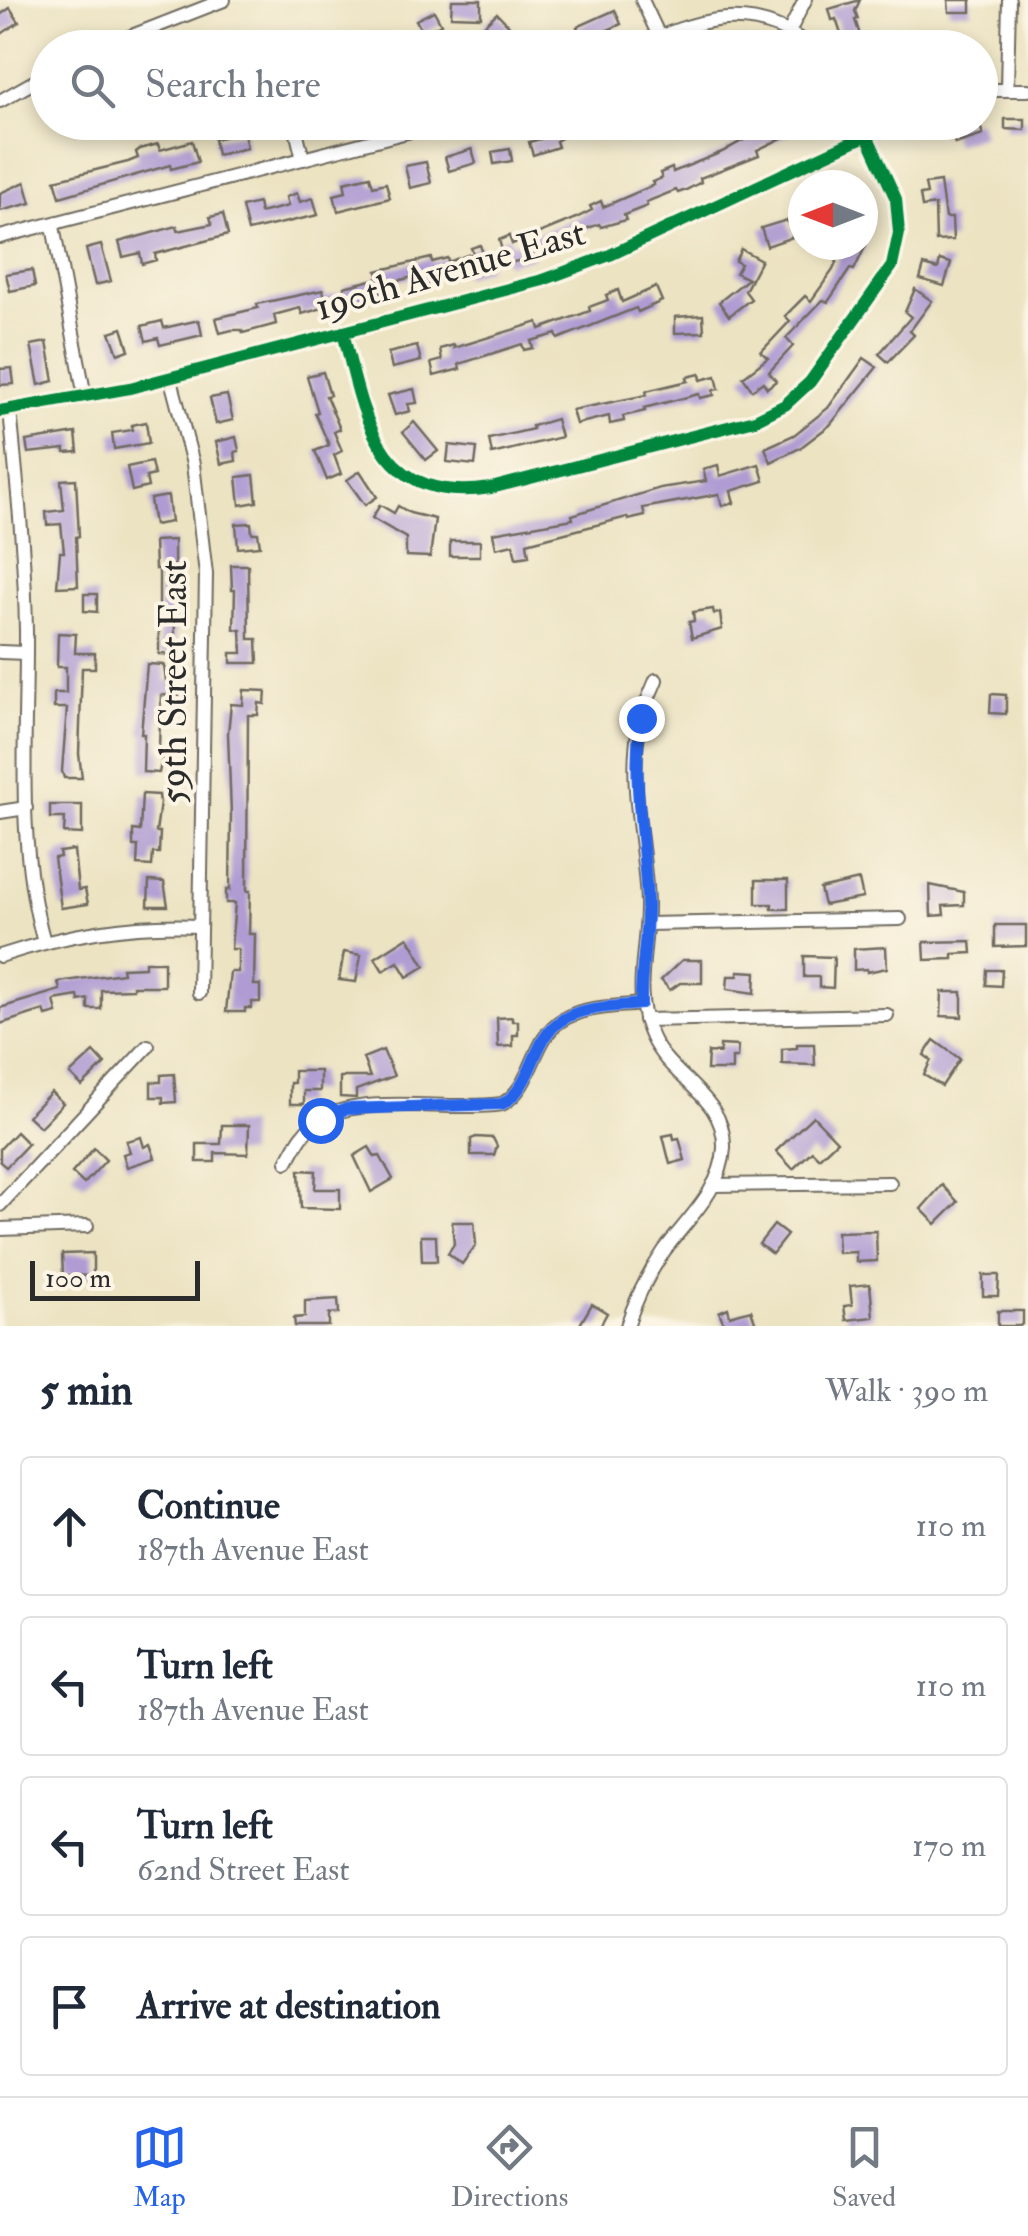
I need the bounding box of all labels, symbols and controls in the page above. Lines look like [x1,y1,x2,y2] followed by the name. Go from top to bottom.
[30,30,998,140] search box
[65,58,120,113] icon: search
[145,61,321,109] text: Search here
[788,170,878,260] north arrow
[310,208,591,331] street label: 190th Avenue East
[150,560,198,804] street label: 59th Street East
[619,696,665,742] route end
[298,1098,344,1144] route start
[30,1256,200,1300] scale bar
[45,1261,111,1296] text: 100 m
[40,1365,133,1417] text: 5 min
[825,1371,988,1411] text: Walk · 390 m
[137,1482,280,1530] text: Continue
[42,1499,97,1554] icon: ahead
[915,1506,986,1546] text: 110 m
[137,1530,369,1570] text: 187th Avenue East
[137,1642,273,1690] text: Turn left
[42,1659,97,1714] icon: left
[915,1666,986,1706] text: 110 m
[137,1690,369,1730] text: 187th Avenue East
[137,1802,273,1850] text: Turn left
[42,1819,97,1874] icon: left
[912,1826,986,1866] text: 170 m
[137,1850,350,1890] text: 62nd Street East
[42,1979,97,2034] icon: arrive
[137,1982,441,2030] text: Arrive at destination
[132,2120,187,2215] tab: Map
[451,2120,568,2215] tab: Directions
[832,2120,896,2215] tab: Saved

